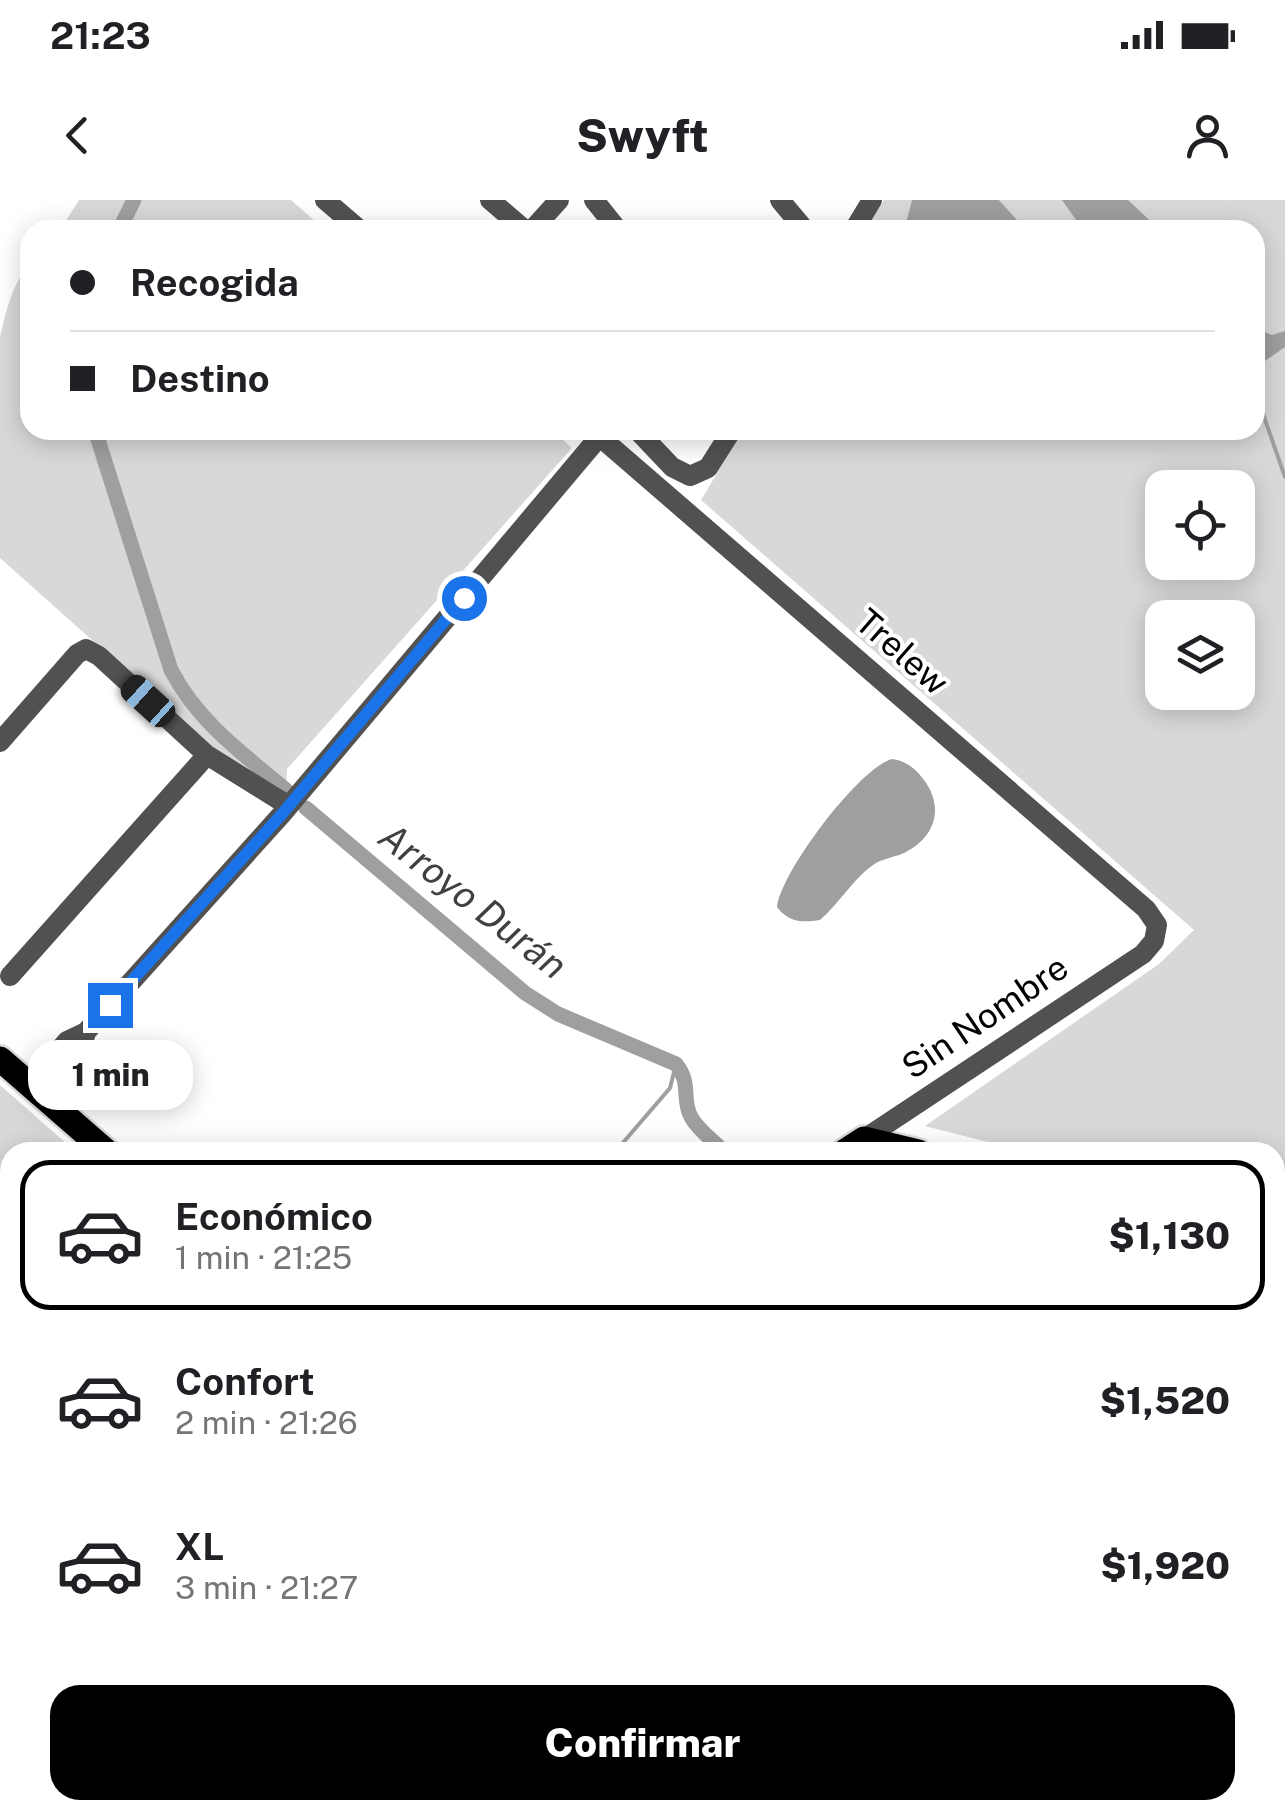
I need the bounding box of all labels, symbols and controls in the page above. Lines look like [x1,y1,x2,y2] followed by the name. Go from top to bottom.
[50,13,151,58] text: 21:23
[50,108,105,163] icon: back
[1180,108,1235,163] icon: person
[576,109,709,162] text: Swyft
[130,260,299,305] text: Recogida
[130,356,270,401] text: Destino
[1145,470,1255,710] map controls
[1145,470,1255,580] button: locate
[442,576,487,621] route start
[848,600,957,703] street label: Trelew
[1145,600,1255,710] button: layers
[116,670,180,732] car
[370,813,576,988] water label: Arroyo Durán
[894,946,1076,1087] street label: Sin Nombre
[88,983,133,1028] route end
[28,1040,192,1110] callout: 1 min
[71,1056,150,1093] text: 1 min
[55,1190,145,1280] icon: car
[175,1194,373,1239] text: Económico
[1108,1213,1230,1258] text: $1,130
[175,1239,352,1276] text: 1 min · 21:25
[55,1355,145,1445] icon: car
[175,1359,315,1404] text: Confort
[1100,1378,1230,1423] text: $1,520
[175,1404,358,1441] text: 2 min · 21:26
[55,1520,145,1610] icon: car
[175,1524,224,1569] text: XL
[1100,1543,1230,1588] text: $1,920
[175,1569,358,1606] text: 3 min · 21:27
[50,1685,1235,1800] button: Confirmar

